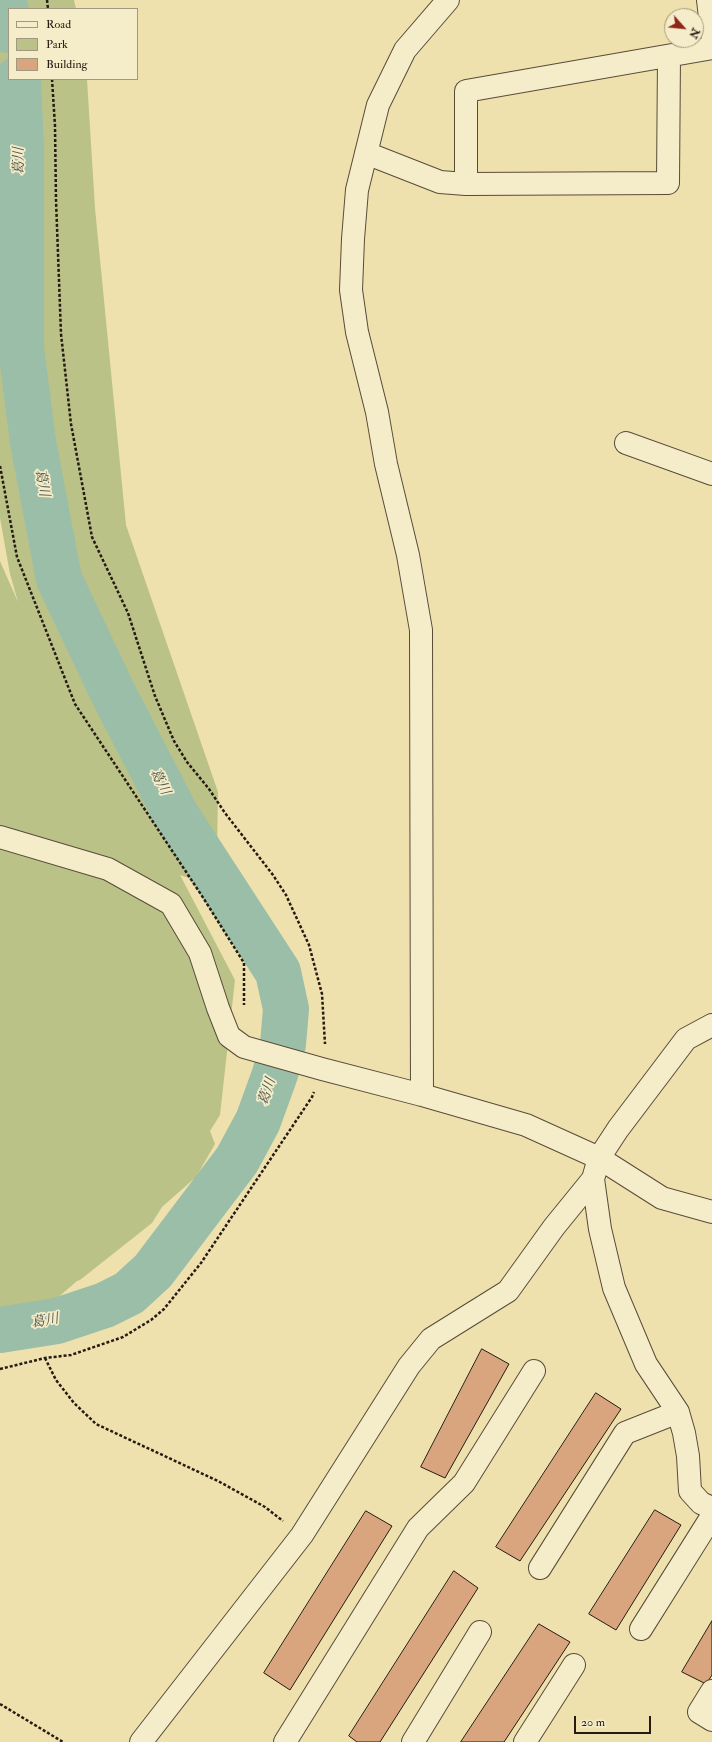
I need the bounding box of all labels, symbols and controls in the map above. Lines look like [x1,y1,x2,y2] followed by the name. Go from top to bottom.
[8,8,138,80] legend
[664,8,704,48] north arrow
[46,17,71,32] text: Road
[686,26,702,41] text: N
[46,37,68,52] text: Park
[46,57,87,72] text: Building
[11,147,29,175] water label: 葛川
[30,468,52,498] water label: 葛川
[145,766,173,798] water label: 葛川
[256,1076,280,1108] water label: 葛川
[30,1311,60,1333] water label: 葛川
[576,1708,653,1734] scale bar
[581,1715,605,1730] text: 20 m

